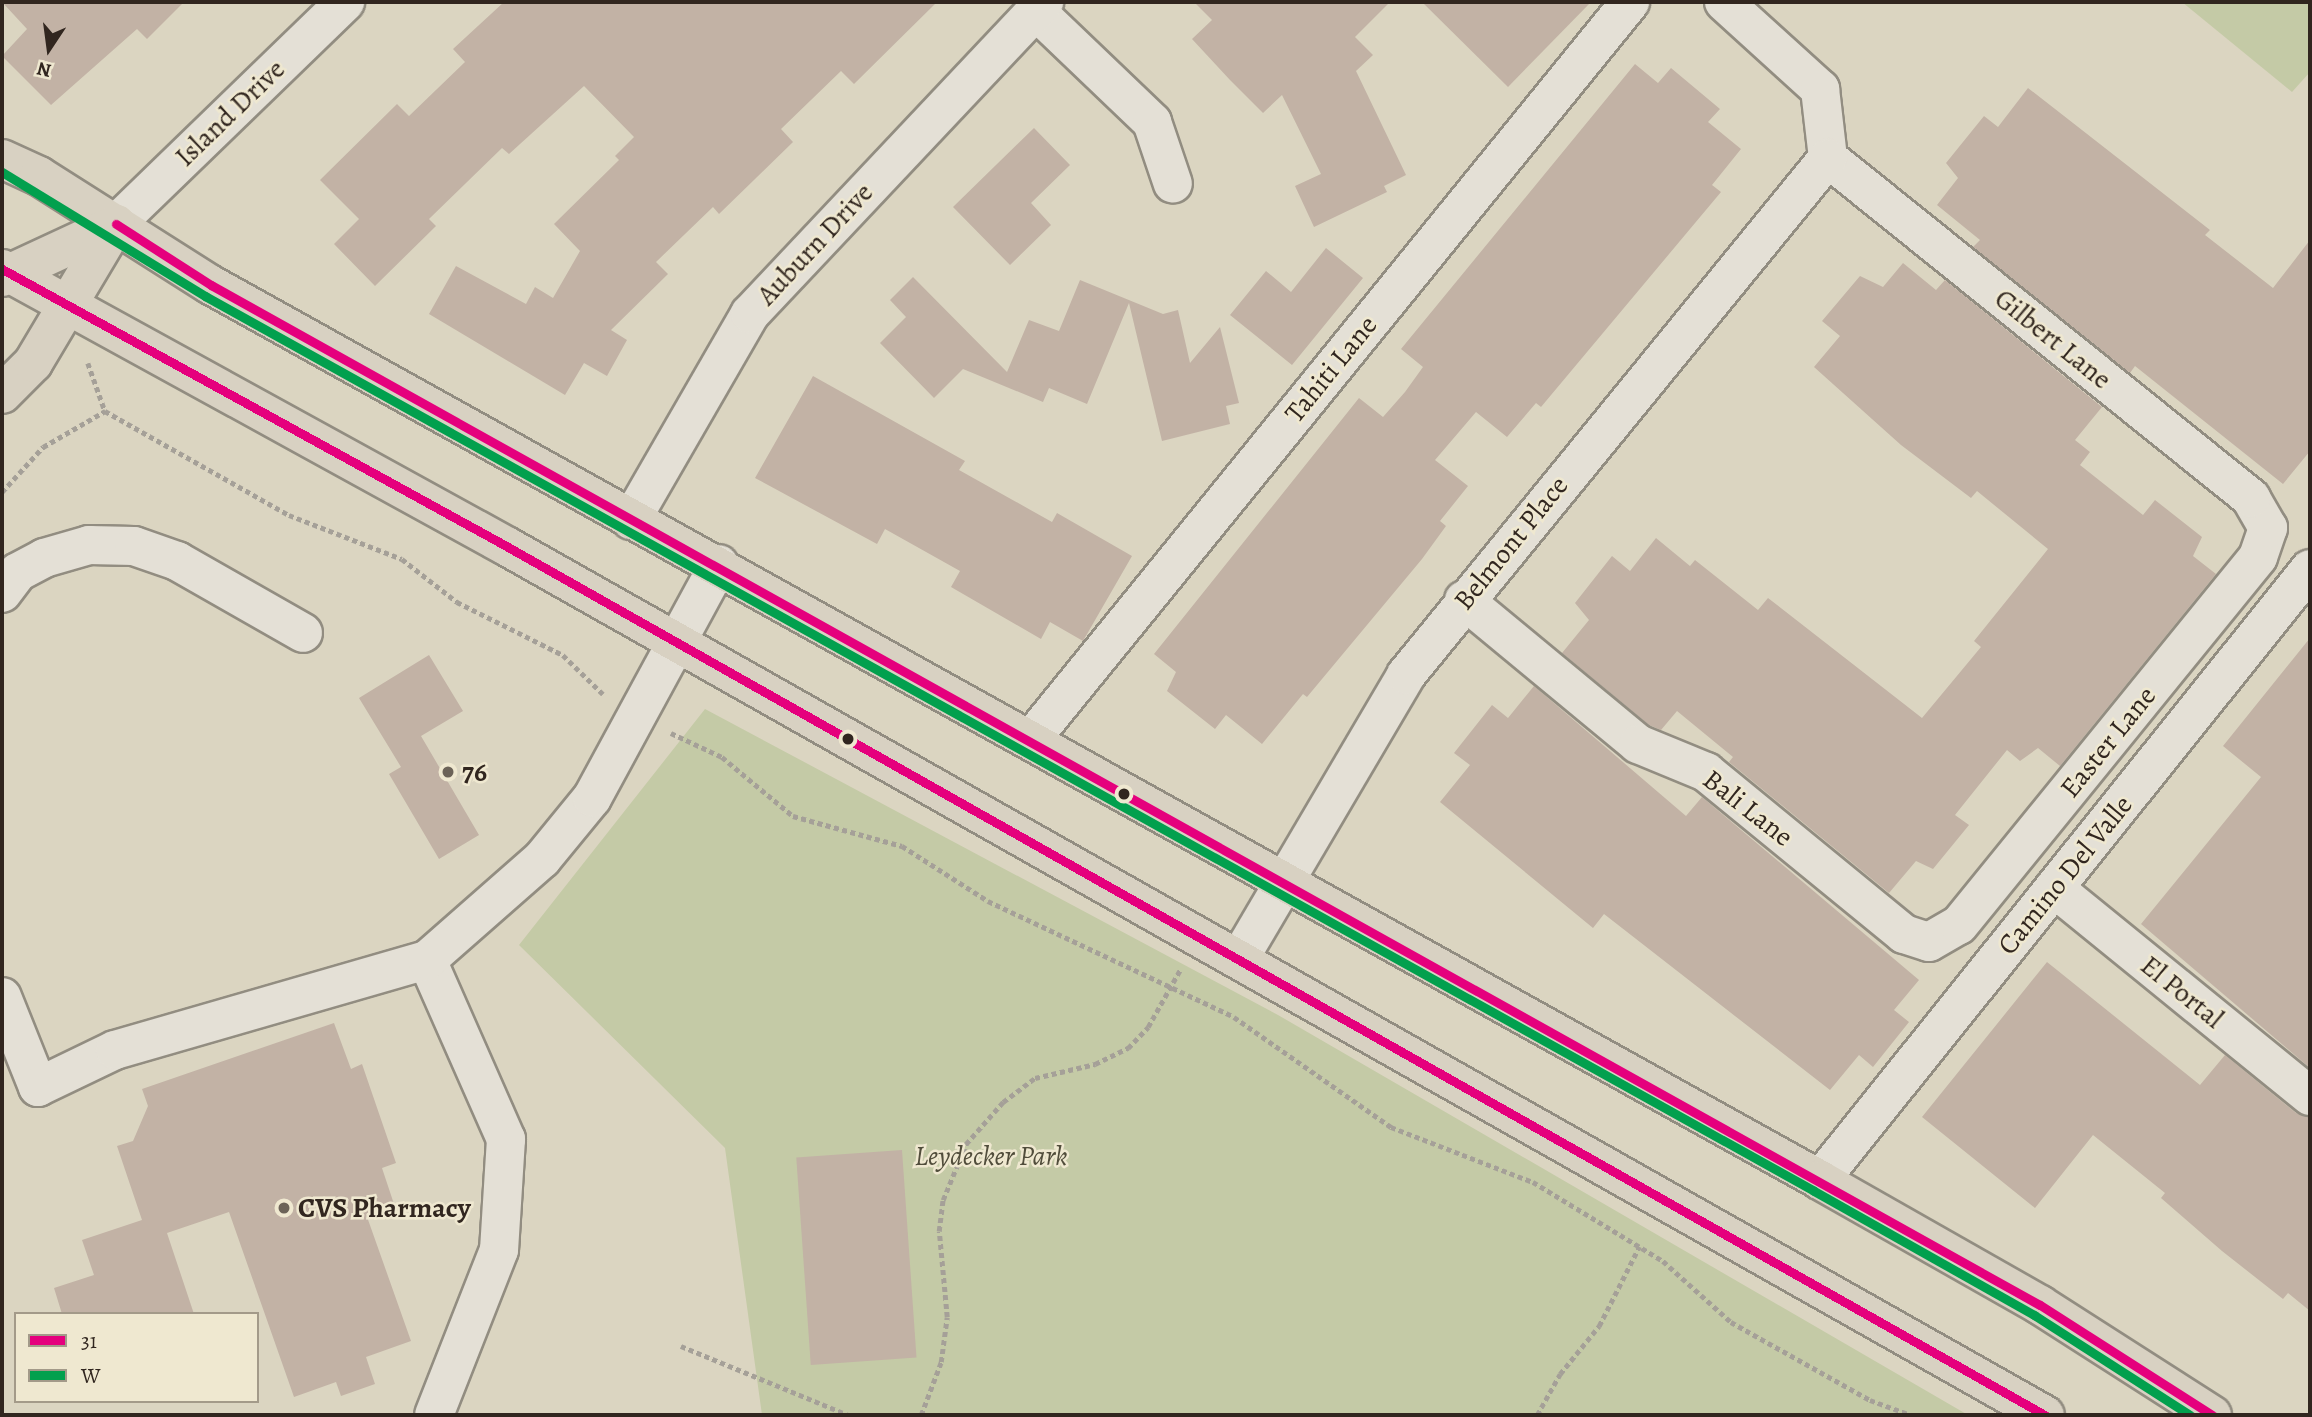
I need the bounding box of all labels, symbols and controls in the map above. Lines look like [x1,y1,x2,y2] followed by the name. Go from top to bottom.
[14,14,84,84] north arrow
[168,52,292,174] street label: Island Drive
[35,55,54,84] text: N
[750,176,880,312] street label: Auburn Drive
[1988,282,2118,396] street label: Gilbert Lane
[1278,309,1384,429] street label: Tahiti Lane
[1447,469,1575,617] street label: Belmont Place
[2053,680,2163,804] street label: Easter Lane
[841,732,855,746] unlabelled marker
[462,755,487,789] place label: 76
[1696,762,1800,854] street label: Bali Lane
[440,764,456,780] marker: 76
[1117,787,1131,801] unlabelled marker
[1990,789,2140,961] street label: Camino Del Valle
[2134,948,2230,1036] street label: El Portal
[914,1139,1068,1173] park label: Leydecker Park
[298,1191,471,1225] place label: CVS Pharmacy
[276,1200,292,1216] marker: CVS Pharmacy
[14,1312,259,1403] legend
[81,1327,97,1355] text: 31
[81,1362,101,1390] text: W

